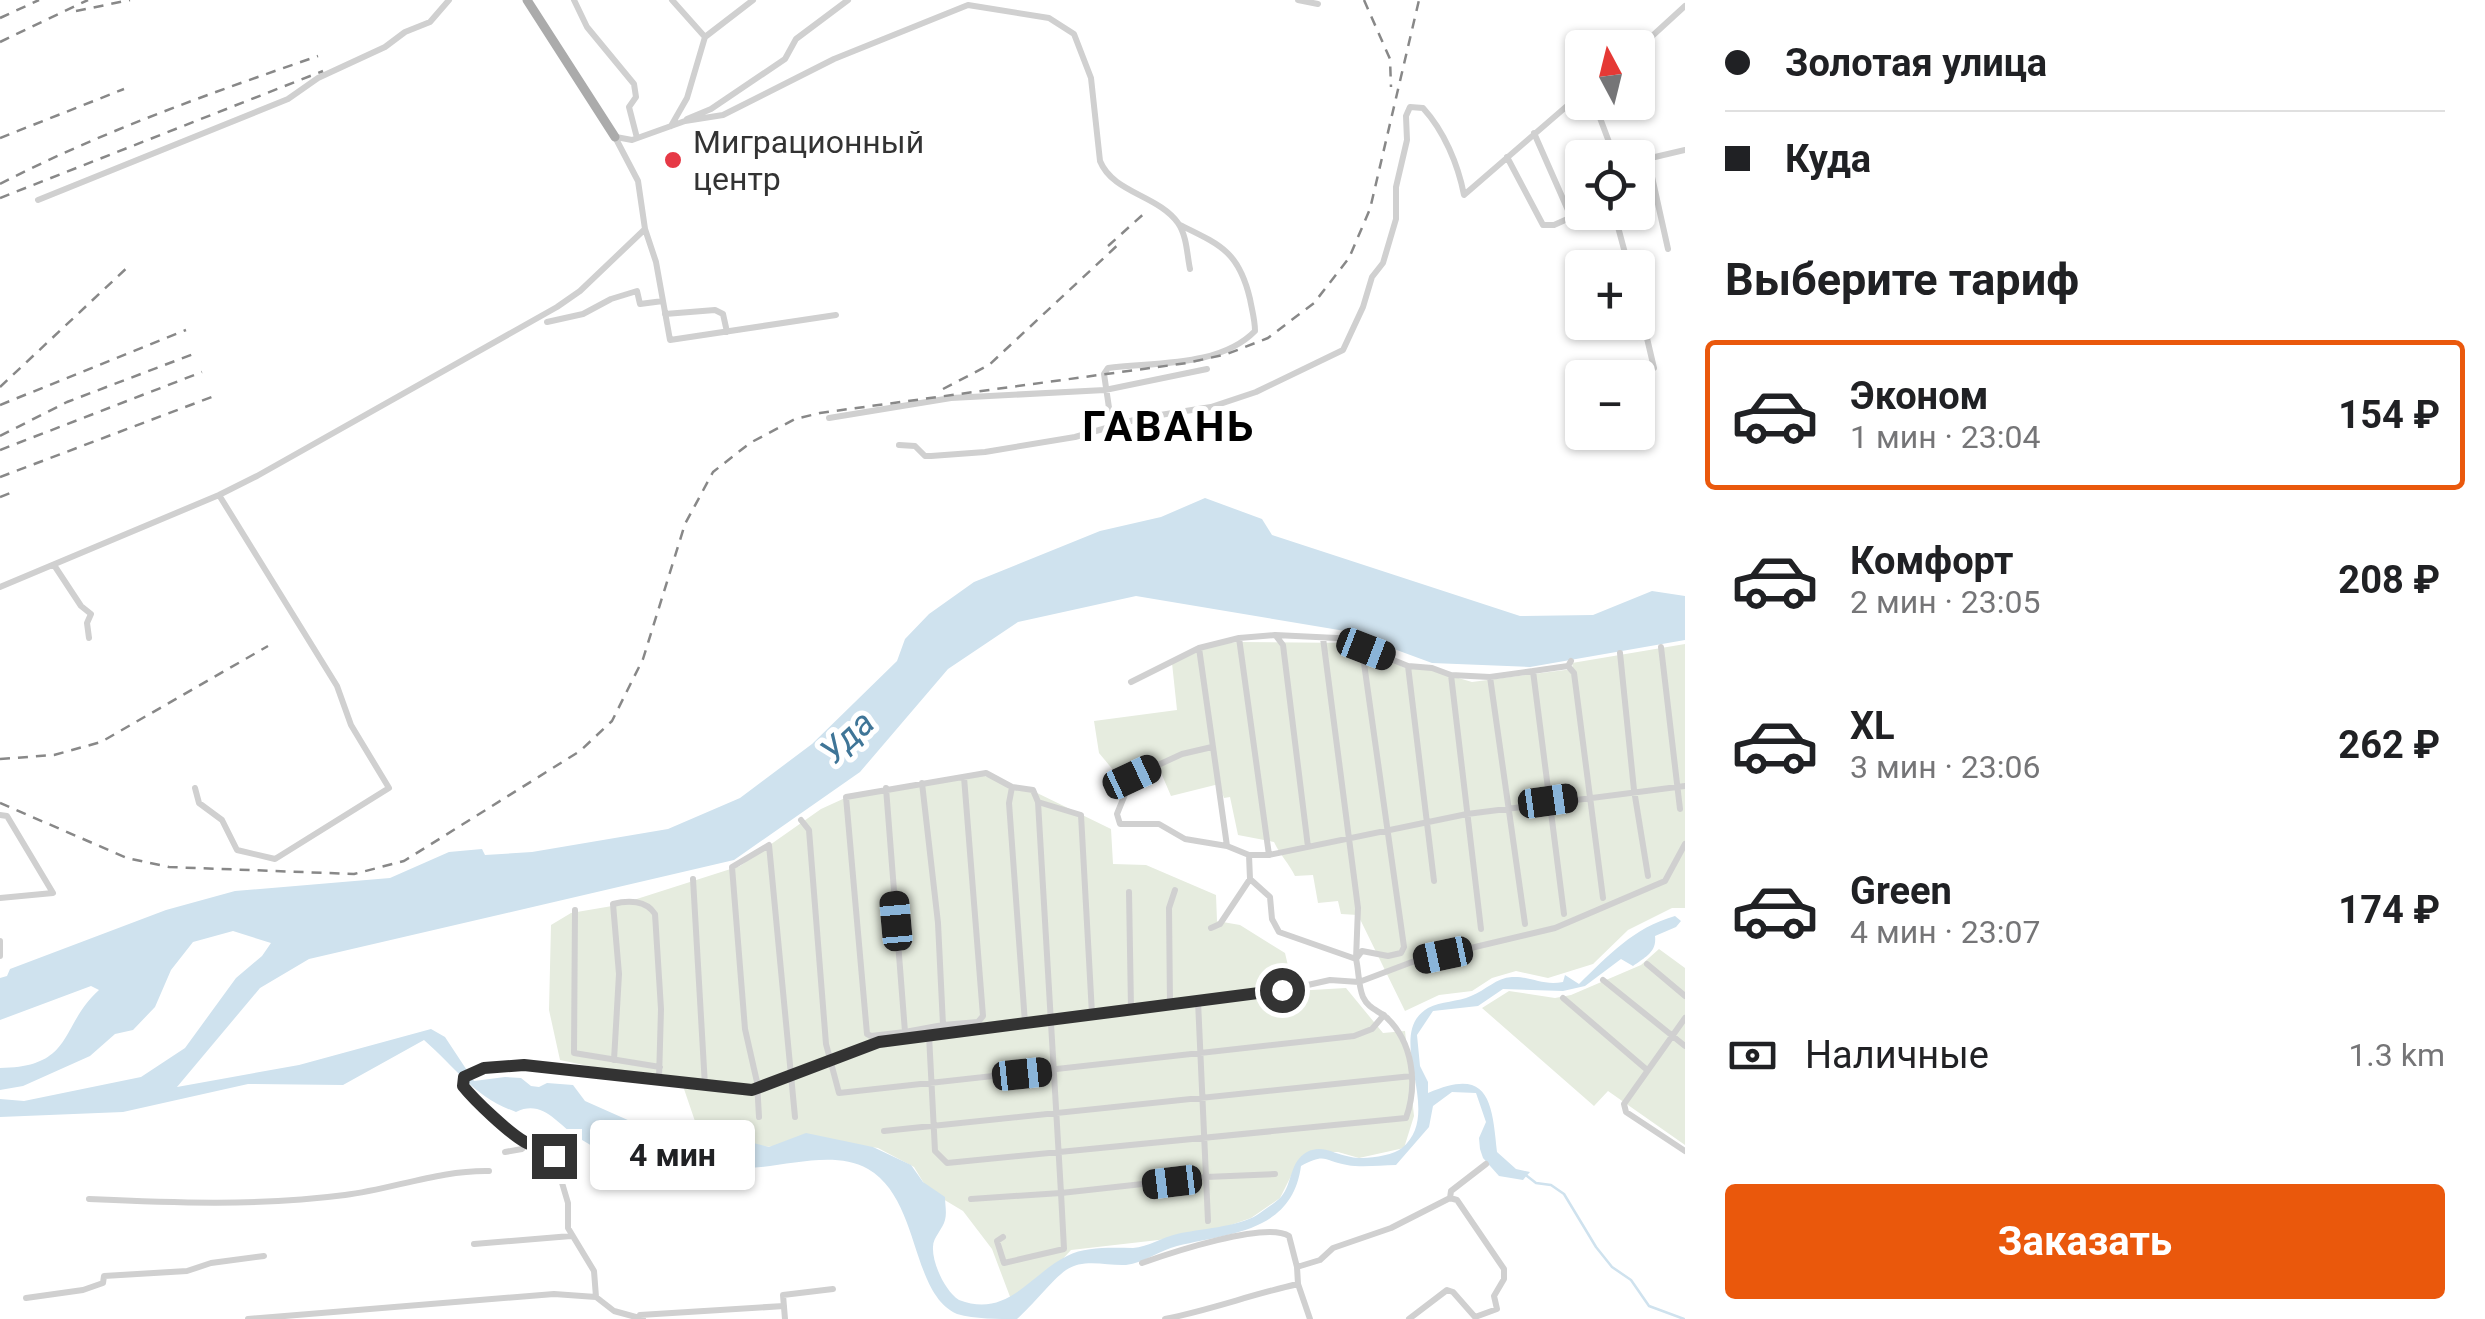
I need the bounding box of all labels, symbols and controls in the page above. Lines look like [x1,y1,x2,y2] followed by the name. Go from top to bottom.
[1565,30,1655,120] north arrow
[1565,30,1655,450] map controls
[1785,41,2047,85] text: Золотая улица
[693,123,924,198] place label: Миграционный центр
[1785,137,1871,181] text: Куда
[1565,140,1655,230] button: locate
[662,149,684,171] marker: Миграционный центр
[1565,250,1655,340] button: +
[1725,253,2079,306] text: Выберите тариф
[1565,360,1655,450] button: −
[1730,370,1820,460] icon: car
[1850,374,1988,418] text: Эконом
[2338,393,2440,437] text: 154 ₽
[1082,402,1256,451] district label: ГАВАНЬ
[1850,418,2041,456] text: 1 мин · 23:04
[1730,535,1820,625] icon: car
[1850,539,2013,583] text: Комфорт
[2338,558,2440,602] text: 208 ₽
[1850,583,2041,621] text: 2 мин · 23:05
[1333,624,1399,674] car
[1730,700,1820,790] icon: car
[812,702,883,772] water label: Уда
[1850,704,1895,748] text: XL
[2338,723,2440,767] text: 262 ₽
[1850,748,2041,786] text: 3 мин · 23:06
[1098,751,1166,803] car
[1516,782,1580,820] car
[1730,865,1820,955] icon: car
[1850,869,1952,913] text: Green
[2338,888,2440,932] text: 174 ₽
[878,890,914,952] car
[1850,913,2041,951] text: 4 мин · 23:07
[1411,934,1475,976] car
[1260,968,1305,1013] route start
[1725,1028,1780,1083] icon: cash
[1805,1033,1989,1077] text: Наличные
[2348,1036,2445,1074] text: 1.3 km
[991,1056,1053,1092] car
[589,1121,754,1191] callout: 4 мин
[532,1134,577,1179] route end
[629,1136,716,1174] text: 4 мин
[1140,1163,1204,1201] car
[1725,1184,2445,1299] button: Заказать

